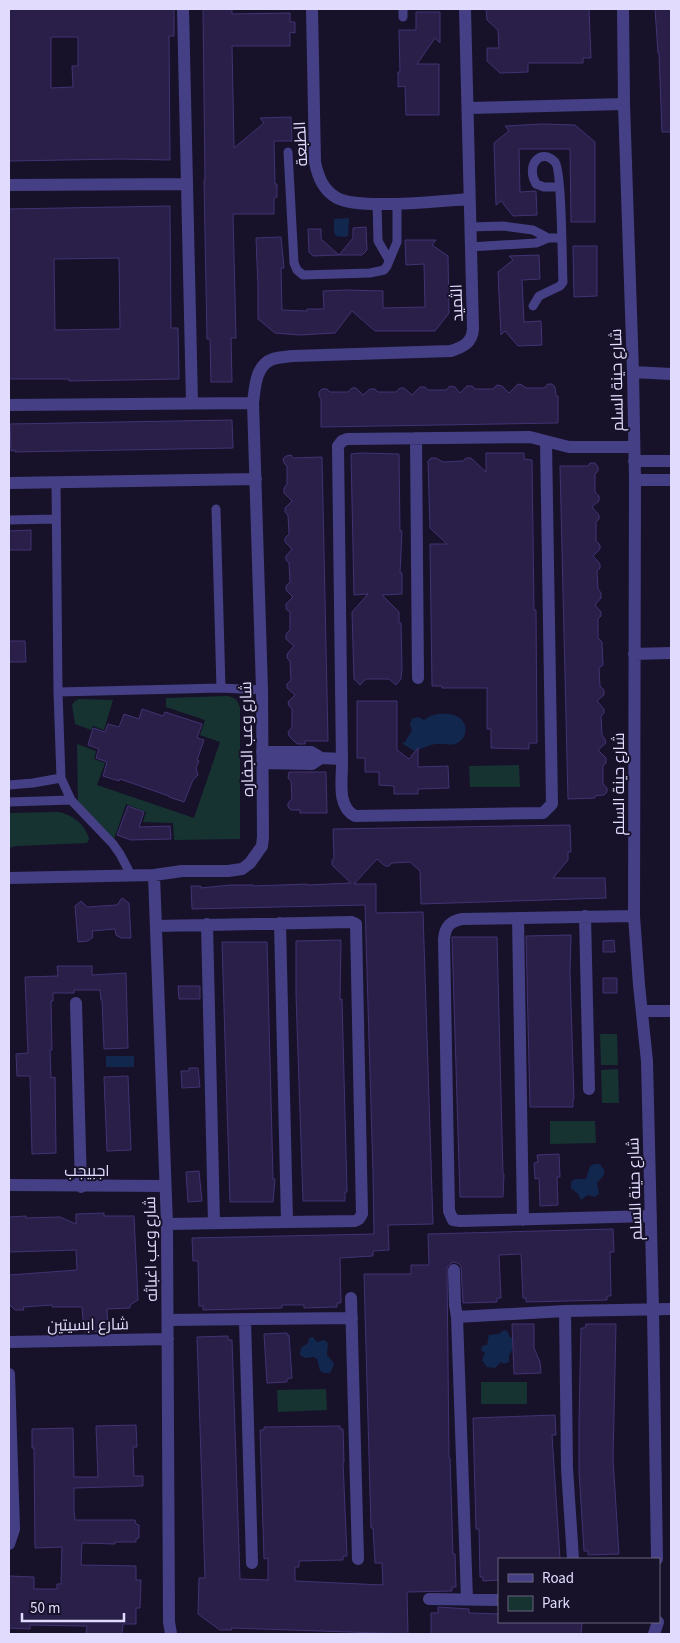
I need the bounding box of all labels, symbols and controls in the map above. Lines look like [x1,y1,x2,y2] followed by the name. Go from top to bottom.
[289,121,313,167] street label: الطبعة
[445,284,469,322] street label: الثميد
[605,328,629,432] street label: شارع حينة السلم
[235,681,259,797] street label: شارع وعب الجفاره
[608,733,630,835] street label: شارع حينة السلم
[622,1137,648,1241] street label: شارع حينة السلم
[64,1160,110,1182] street label: اجبيجب
[139,1196,163,1302] street label: شارع وعب اغباثه
[47,1313,129,1337] street label: شارع ابسيتين
[498,1558,660,1623] legend
[542,1568,574,1589] text: Road
[22,1590,125,1622] scale bar
[542,1593,571,1614] text: Park
[30,1598,60,1619] text: 50 m

